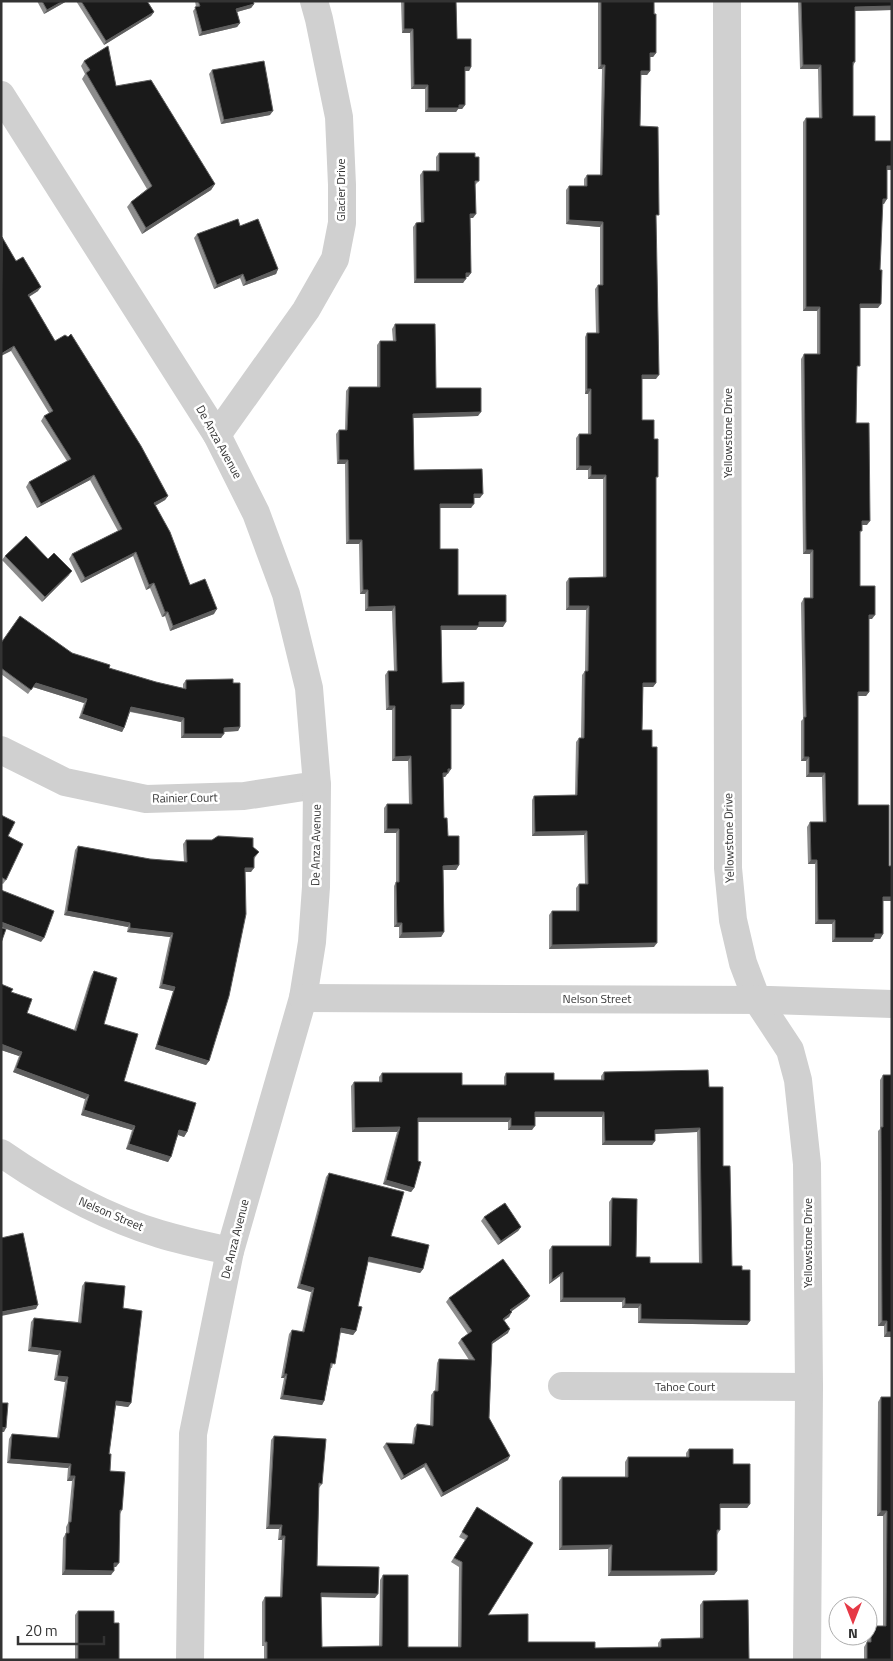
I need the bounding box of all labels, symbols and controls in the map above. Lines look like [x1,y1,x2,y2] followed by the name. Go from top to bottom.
[331,158,350,222] street label: Glacier Drive
[718,388,737,478] street label: Yellowstone Drive
[191,401,248,482] street label: De Anza Avenue
[152,787,219,808] street label: Rainier Court
[718,793,739,883] street label: Yellowstone Drive
[305,804,326,886] street label: De Anza Avenue
[563,989,632,1008] street label: Nelson Street
[76,1191,147,1236] street label: Nelson Street
[215,1197,254,1281] street label: De Anza Avenue
[798,1198,817,1288] street label: Yellowstone Drive
[655,1377,716,1396] street label: Tahoe Court
[828,1596,878,1646] north arrow
[18,1614,104,1646] scale bar
[25,1619,58,1642] text: 20 m
[848,1624,858,1645] text: N

